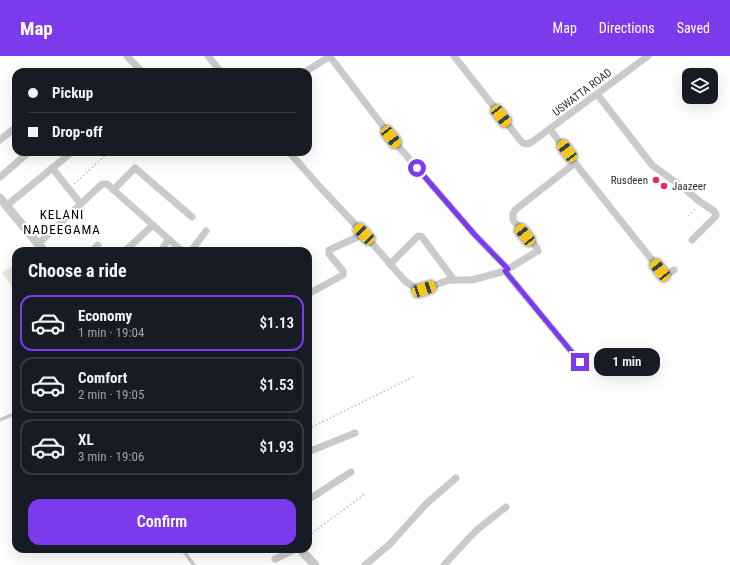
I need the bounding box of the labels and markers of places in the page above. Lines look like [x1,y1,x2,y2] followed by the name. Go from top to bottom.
[611,174,648,187] place label: Rusdeen
[651,175,661,185] marker: Rusdeen
[672,180,707,193] place label: Jaazeer
[659,181,669,191] marker: Jaazeer

